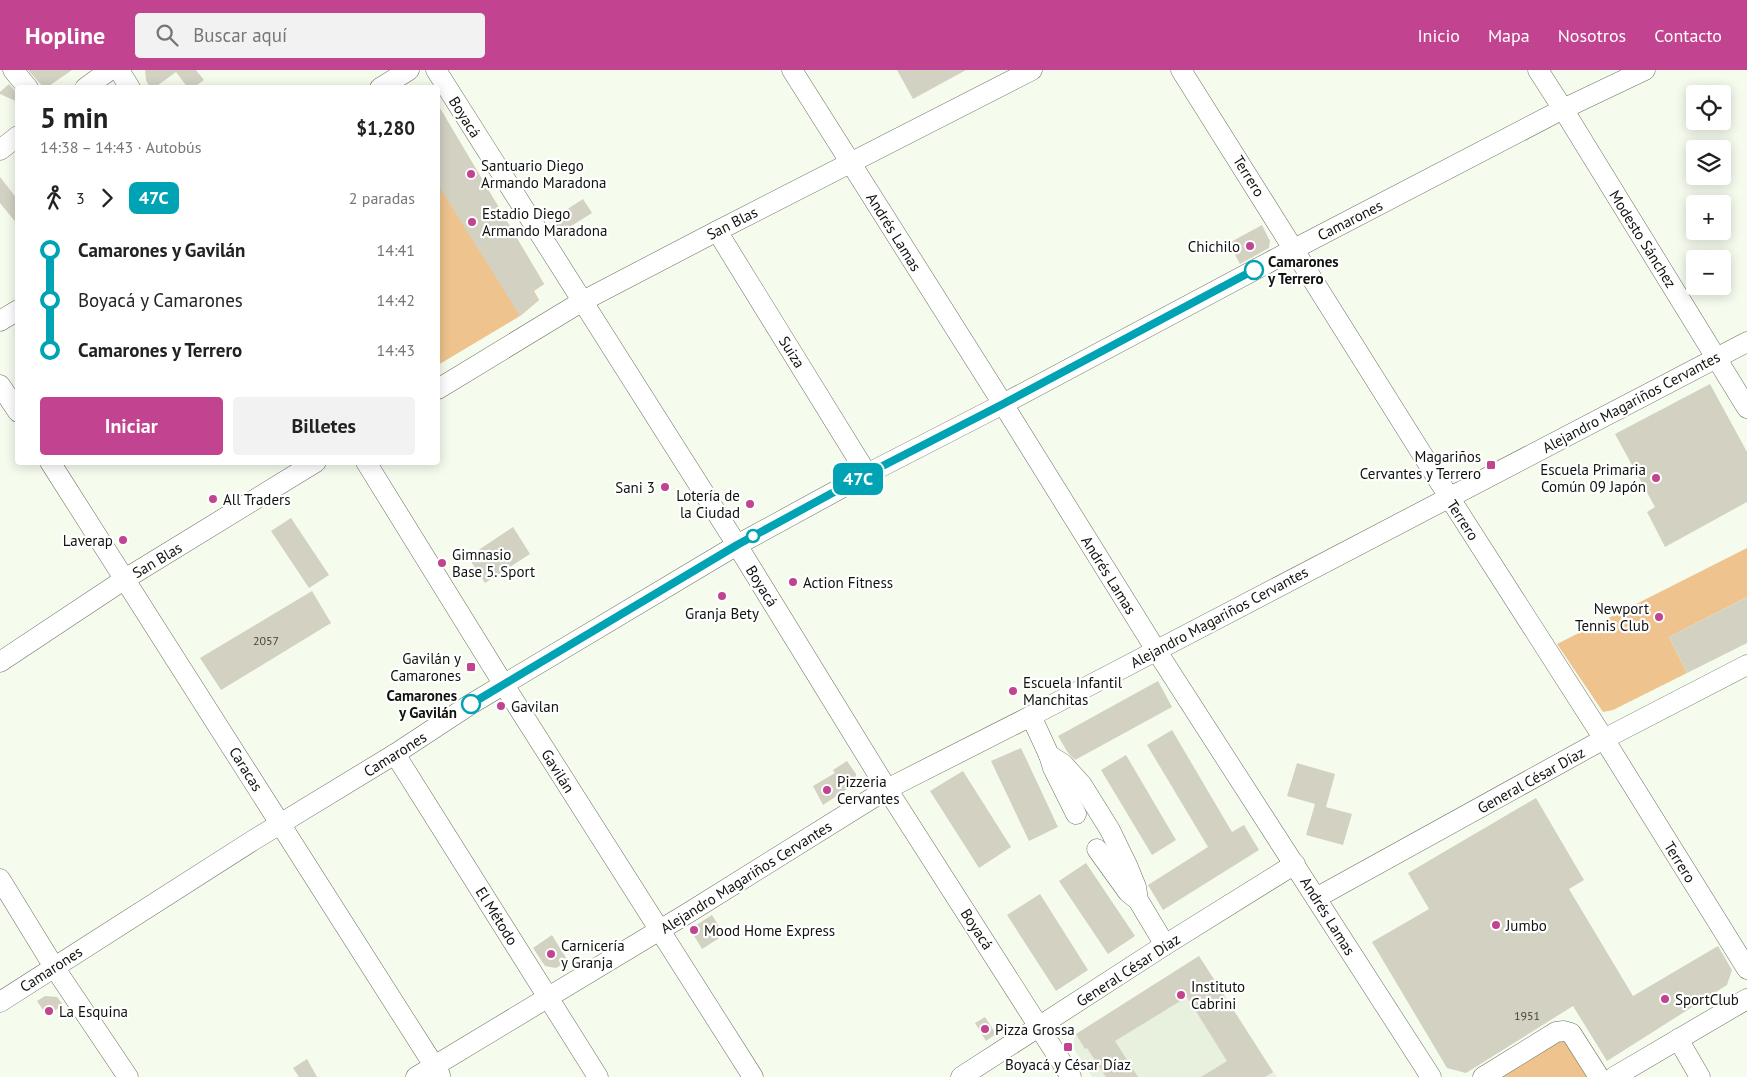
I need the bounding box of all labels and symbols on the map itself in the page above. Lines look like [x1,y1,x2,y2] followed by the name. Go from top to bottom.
[445,93,485,141] street label: Boyacá
[1229,152,1269,200] street label: Terrero
[481,156,606,192] place label: Santuario Diego Armando Maradona
[465,168,477,180] marker: Santuario Diego Armando Maradona
[1605,187,1681,291] street label: Modesto Sánchez
[862,189,926,275] street label: Andrés Lamas
[1314,195,1386,245] street label: Camarones
[703,202,761,244] street label: San Blas
[482,204,607,240] place label: Estadio Diego Armando Maradona
[466,216,478,228] marker: Estadio Diego Armando Maradona
[1188,237,1240,256] place label: Chichilo
[1244,240,1256,252] marker: Chichilo
[1267,252,1339,288] place label: Camarones y Terrero
[1244,260,1264,280] marker: Camarones y Terrero
[775,332,809,372] street label: Suiza
[1539,347,1723,457] street label: Alejandro Magariños Cervantes
[1360,447,1481,483] place label: Magariños Cervantes y Terrero
[1485,459,1497,471] marker: Magariños Cervantes y Terrero
[1540,460,1646,496] place label: Escuela Primaria Común 09 Japón
[829,463,887,495] line badge: 47C
[1650,472,1662,484] marker: Escuela Primaria Común 09 Japón
[615,478,655,497] place label: Sani 3
[659,481,671,493] marker: Sani 3
[676,486,740,522] place label: Lotería de la Ciudad
[223,490,290,509] place label: All Traders
[207,493,219,505] marker: All Traders
[1443,496,1483,544] street label: Terrero
[744,498,756,510] marker: Lotería de la Ciudad
[746,529,760,543] unlabelled marker
[63,531,113,550] place label: Laverap
[1077,532,1141,618] street label: Andrés Lamas
[117,534,129,546] marker: Laverap
[129,538,185,582] street label: San Blas
[452,545,535,581] place label: Gimnasio Base 5. Sport
[436,557,448,569] marker: Gimnasio Base 5. Sport
[742,562,782,610] street label: Boyacá
[1127,562,1311,672] street label: Alejandro Magariños Cervantes
[803,573,893,592] place label: Action Fitness
[787,576,799,588] marker: Action Fitness
[716,590,728,602] marker: Granja Bety
[1575,599,1649,635] place label: Newport Tennis Club
[685,604,759,623] place label: Granja Bety
[1653,611,1665,623] marker: Newport Tennis Club
[253,633,279,648] house number: 2057
[390,649,461,685] place label: Gavilán y Camarones
[465,661,477,673] marker: Gavilán y Camarones
[1023,673,1123,709] place label: Escuela Infantil Manchitas
[1007,685,1019,697] marker: Escuela Infantil Manchitas
[386,686,457,722] place label: Camarones y Gavilán
[461,694,481,714] marker: Camarones y Gavilán
[511,697,559,716] place label: Gavilan
[495,700,507,712] marker: Gavilan
[360,727,430,781] street label: Camarones
[225,743,267,795] street label: Caracas
[1474,743,1588,817] street label: General César Díaz
[537,746,579,796] street label: Gavilán
[837,772,900,808] place label: Pizzeria Cervantes
[821,784,833,796] marker: Pizzeria Cervantes
[657,816,835,938] street label: Alejandro Magariños Cervantes
[1660,838,1700,886] street label: Terrero
[1296,873,1360,959] street label: Andrés Lamas
[472,883,522,949] street label: El Método
[957,905,997,953] street label: Boyacá
[1505,916,1547,935] place label: Jumbo
[1490,919,1502,931] marker: Jumbo
[704,921,835,940] place label: Mood Home Express
[688,924,700,936] marker: Mood Home Express
[1072,929,1184,1011] street label: General César Díaz
[561,936,625,972] place label: Carnicería y Granja
[16,942,86,996] street label: Camarones
[545,948,557,960] marker: Carnicería y Granja
[1191,977,1245,1013] place label: Instituto Cabrini
[1175,989,1187,1001] marker: Instituto Cabrini
[1675,990,1739,1009] place label: SportClub
[1659,993,1671,1005] marker: SportClub
[59,1002,128,1021] place label: La Esquina
[43,1005,55,1017] marker: La Esquina
[1514,1008,1540,1023] house number: 1951
[995,1020,1075,1039] place label: Pizza Grossa
[979,1023,991,1035] marker: Pizza Grossa
[1062,1041,1074,1053] marker: Boyacá y César Díaz
[1005,1055,1131,1074] place label: Boyacá y César Díaz

